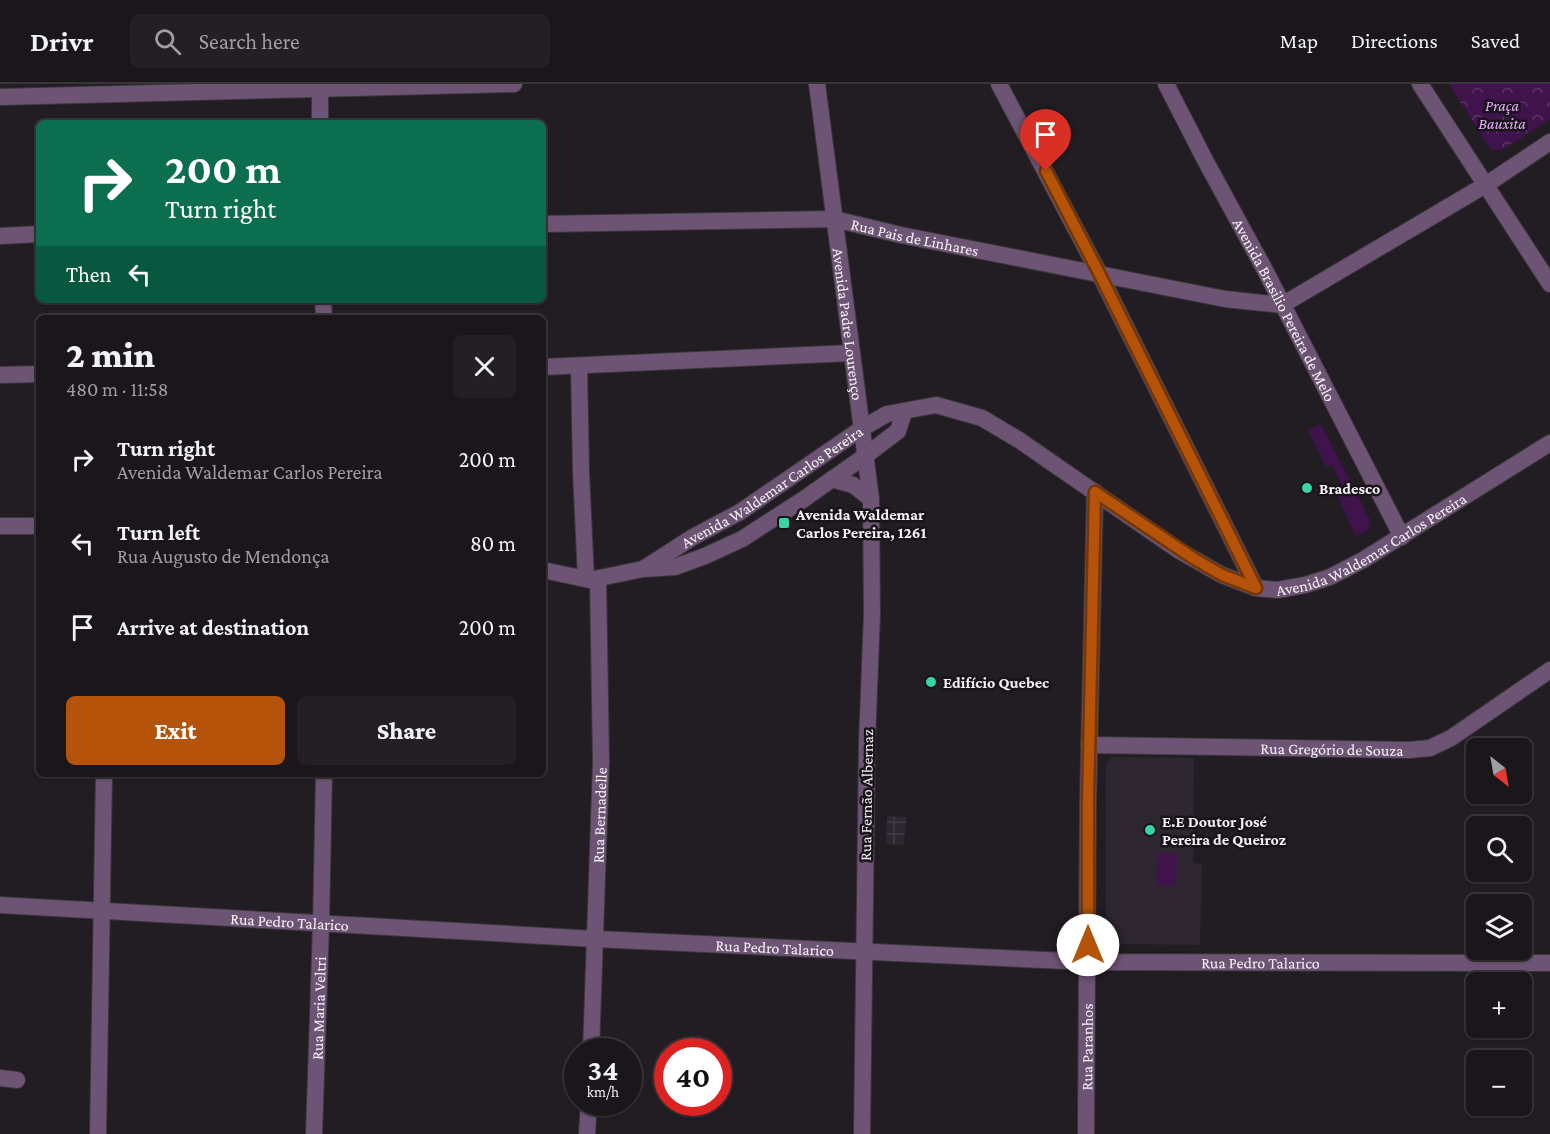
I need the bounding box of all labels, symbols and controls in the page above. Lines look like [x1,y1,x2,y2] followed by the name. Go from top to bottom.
[130,14,550,68] search box
[151,25,184,58] icon: search
[30,26,94,57] text: Drivr
[199,29,300,54] text: Search here
[1280,29,1318,53] text: Map
[1351,29,1438,53] text: Directions
[1471,29,1520,53] text: Saved
[1478,97,1526,132] park label: Praça Bauxita
[1020,109,1071,171] pin
[1029,118,1062,151] icon: arrive
[66,144,144,222] icon: right
[165,145,281,192] text: 200 m
[165,194,276,224] text: Turn right
[849,215,980,259] street label: Rua Pais de Linhares
[1229,216,1339,404] street label: Avenida Brasilio Pereira de Melo
[829,247,866,401] street label: Avenida Padre Lourenço
[123,258,156,291] icon: left
[66,262,111,287] text: Then
[66,335,155,375] text: 2 min
[453,335,516,398] button: close
[66,378,168,400] text: 480 m · 11:58
[678,422,867,551] street label: Avenida Waldemar Carlos Pereira
[117,436,215,461] text: Turn right
[66,443,99,476] icon: right
[459,447,516,472] text: 200 m
[117,461,383,483] text: Avenida Waldemar Carlos Pereira
[1319,480,1380,497] place label: Bradesco
[1300,481,1314,495] marker: Bradesco
[1275,489,1470,599] street label: Avenida Waldemar Carlos Pereira
[795,506,927,541] place label: Avenida Waldemar Carlos Pereira, 1261
[777,516,791,530] marker: Avenida Waldemar Carlos Pereira, 1261
[117,520,200,545] text: Turn left
[66,527,99,560] icon: left
[470,531,516,556] text: 80 m
[117,545,329,567] text: Rua Augusto de Mendonça
[66,611,99,644] icon: arrive
[117,615,309,640] text: Arrive at destination
[459,615,516,640] text: 200 m
[943,674,1049,691] place label: Edifício Quebec
[924,675,938,689] marker: Edifício Quebec
[66,696,285,765] button: Exit
[297,696,516,765] button: Share
[857,729,876,861] street label: Rua Fernão Albernaz
[1466,738,1532,804] north arrow
[1466,738,1532,1116] map controls
[1260,740,1404,759] street label: Rua Gregório de Souza
[589,767,610,863] street label: Rua Bernadelle
[1162,813,1287,848] place label: E.E Doutor José Pereira de Queiroz
[1466,816,1532,882] button: search
[1143,823,1157,837] marker: E.E Doutor José Pereira de Queiroz
[1466,894,1532,960] button: layers
[230,910,349,934] street label: Rua Pedro Talarico
[1056,913,1120,977] position arrow
[715,937,834,959] street label: Rua Pedro Talarico
[1201,954,1320,972] street label: Rua Pedro Talarico
[308,956,329,1060] street label: Rua Maria Veltri
[1466,972,1532,1038] button: +
[1078,1003,1096,1091] street label: Rua Paranhos
[654,1038,732,1116] speed limit sign: 40
[1466,1050,1532,1116] button: −
[588,1053,618,1086] text: 34
[587,1084,619,1100] text: km/h

